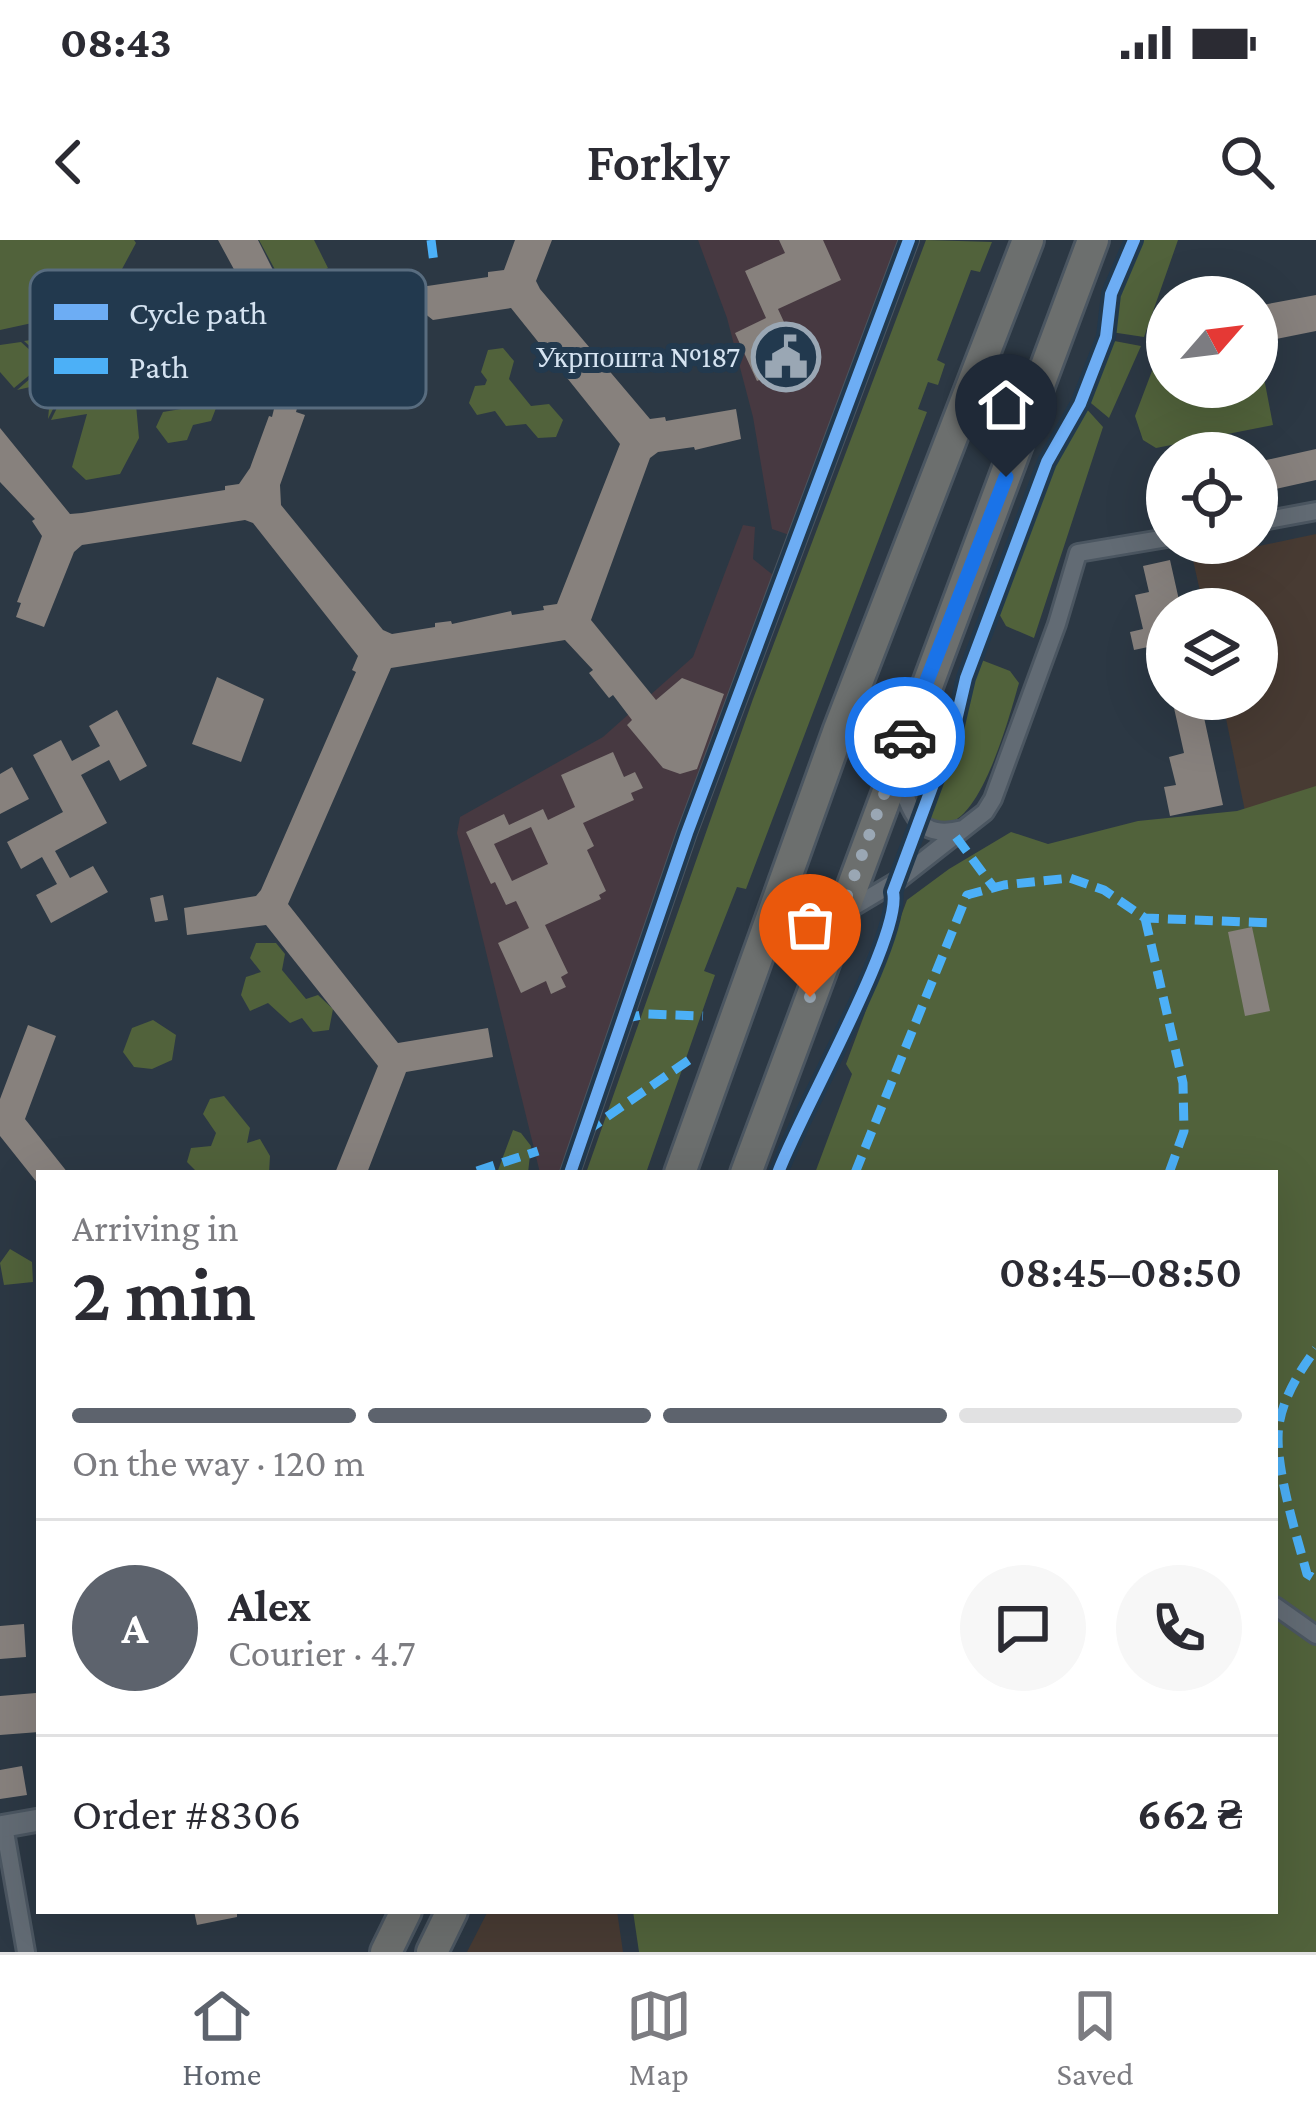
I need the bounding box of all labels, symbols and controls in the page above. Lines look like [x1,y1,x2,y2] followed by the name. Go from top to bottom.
[60,17,172,67] text: 08:43
[36,129,102,195] icon: back
[1214,129,1280,195] icon: search
[587,132,729,192] text: Forkly
[30,270,426,408] legend
[1146,276,1278,408] north arrow
[1146,276,1278,720] map controls
[129,294,267,331] text: Cycle path
[751,322,821,392] public building icon: Укрпошта №187
[535,340,740,373] place label: Укрпошта №187
[129,348,189,385] text: Path
[955,354,1057,477] pin
[973,372,1039,438] icon: home
[1146,432,1278,564] button: locate
[1146,588,1278,720] button: layers
[845,677,965,797] courier
[872,704,938,770] icon: car
[759,874,861,997] pin
[777,892,843,958] icon: bag
[72,1206,239,1249] text: Arriving in
[999,1247,1242,1297] text: 08:45–08:50
[72,1250,256,1337] text: 2 min
[72,1441,365,1484] text: On the way · 120 m
[960,1565,1086,1691] button: chat
[1116,1565,1242,1691] button: phone
[228,1581,311,1631] text: Alex
[122,1603,148,1653] text: A
[228,1631,416,1674] text: Courier · 4.7
[72,1789,301,1839] text: Order #8306
[1137,1789,1242,1839] text: 662 ₴
[182,1983,261,2092] tab: Home
[626,1983,692,2092] tab: Map
[1056,1983,1134,2092] tab: Saved

